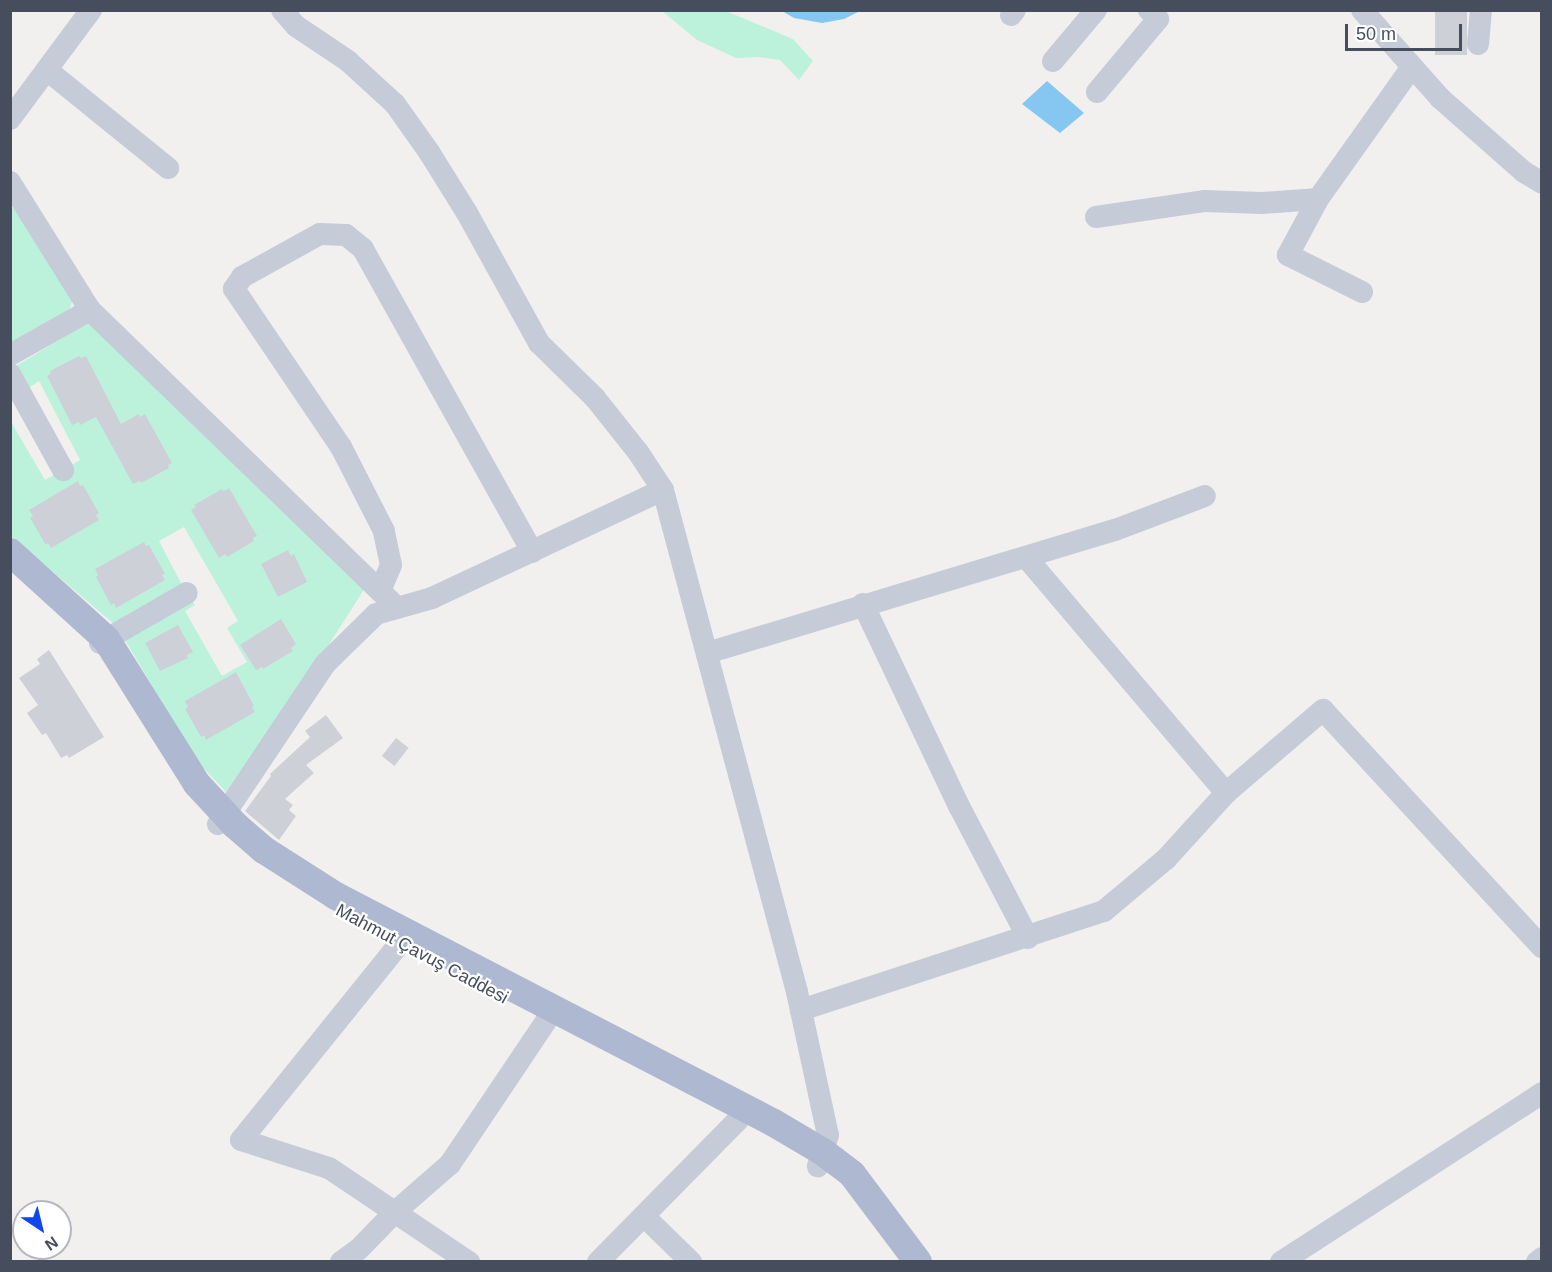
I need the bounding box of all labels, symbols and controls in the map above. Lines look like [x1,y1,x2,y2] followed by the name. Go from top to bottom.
[1348,12,1465,50] scale bar
[1356,24,1396,44] text: 50 m
[332,899,512,1009] street label: Mahmut Çavuş Caddesi
[12,1200,72,1260] north arrow
[42,1233,61,1254] text: N

